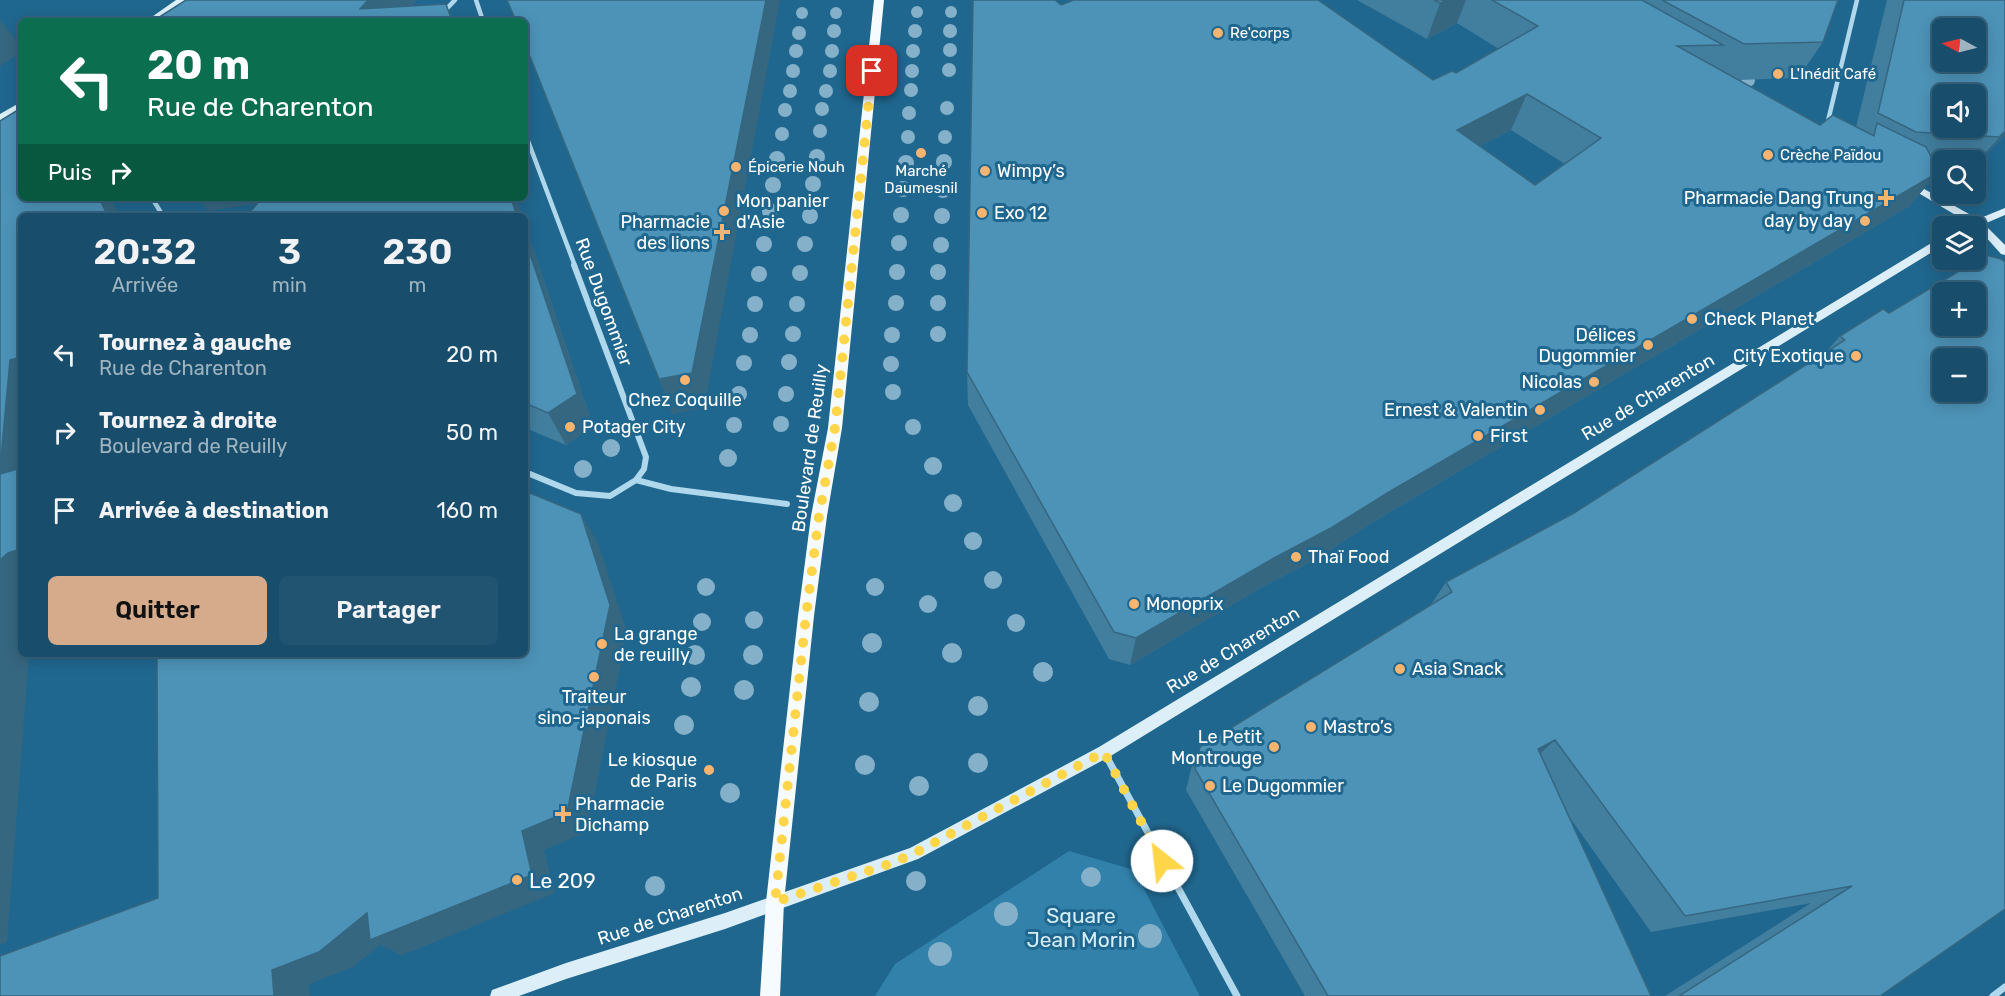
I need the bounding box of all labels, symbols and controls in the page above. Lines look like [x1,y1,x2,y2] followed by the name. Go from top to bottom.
[1932,18,1986,72] north arrow
[1932,18,1986,402] map controls
[1230,24,1290,42] place label: Re'corps
[1211,26,1225,40] marker: Re'corps
[147,40,250,90] text: 20 m
[48,42,126,120] icon: left
[846,45,897,96] pin
[855,54,888,87] icon: arrive
[1790,65,1876,83] place label: L'Inédit Café
[1771,67,1785,81] marker: L'Inédit Café
[1932,84,1986,138] button: sound
[147,91,374,123] text: Rue de Charenton
[914,146,928,160] marker: Marché Daumesnil
[1780,146,1881,164] place label: Crèche Païdou
[1761,148,1775,162] marker: Crèche Païdou
[1932,150,1986,204] button: search
[104,156,137,189] icon: right
[748,158,845,176] place label: Épicerie Nouh
[48,159,92,186] text: Puis
[729,160,743,174] marker: Épicerie Nouh
[997,160,1065,182] place label: Wimpy’s
[884,162,958,197] place label: Marché Daumesnil
[978,164,992,178] marker: Wimpy’s
[1684,187,1874,209] place label: Pharmacie Dang Trung
[736,190,829,233] place label: Mon panier d'Asie
[1879,191,1893,205] marker: Pharmacie Dang Trung
[994,202,1047,224] place label: Exo 12
[717,204,731,218] marker: Mon panier d'Asie
[975,206,989,220] marker: Exo 12
[1764,210,1853,232] place label: day by day
[620,211,710,254] place label: Pharmacie des lions
[1858,214,1872,228] marker: day by day
[1932,216,1986,270] button: layers
[715,225,729,239] marker: Pharmacie des lions
[94,230,197,273] text: 20:32
[278,230,301,273] text: 3
[382,230,452,273] text: 230
[571,235,637,369] street label: Rue Dugommier
[112,273,178,297] text: Arrivée
[272,273,307,297] text: min
[409,273,426,297] text: m
[1932,282,1986,336] button: +
[1704,308,1814,330] place label: Check Planet
[1685,312,1699,326] marker: Check Planet
[1538,324,1636,367] place label: Délices Dugommier
[99,329,292,356] text: Tournez à gauche
[48,338,81,371] icon: left
[1641,338,1655,352] marker: Délices Dugommier
[446,341,498,368] text: 20 m
[1733,345,1844,367] place label: City Exotique
[1932,348,1986,402] button: −
[1578,349,1718,445] street label: Rue de Charenton
[1849,349,1863,363] marker: City Exotique
[99,356,267,380] text: Rue de Charenton
[787,363,833,533] street label: Boulevard de Reuilly
[1521,371,1582,393] place label: Nicolas
[678,373,692,387] marker: Chez Coquille
[1587,375,1601,389] marker: Nicolas
[628,389,742,411] place label: Chez Coquille
[1384,399,1528,421] place label: Ernest & Valentin
[1533,403,1547,417] marker: Ernest & Valentin
[99,407,277,434] text: Tournez à droite
[48,416,81,449] icon: right
[582,416,686,438] place label: Potager City
[446,419,498,446] text: 50 m
[563,420,577,434] marker: Potager City
[1490,425,1528,447] place label: First
[1471,429,1485,443] marker: First
[99,434,287,458] text: Boulevard de Reuilly
[48,494,81,527] icon: arrive
[99,497,329,524] text: Arrivée à destination
[436,497,498,524] text: 160 m
[1308,546,1389,568] place label: Thaï Food
[1289,550,1303,564] marker: Thaï Food
[48,576,267,645] button: Quitter
[279,576,498,645] button: Partager
[1146,593,1224,615] place label: Monoprix
[1127,597,1141,611] marker: Monoprix
[1163,602,1303,698] street label: Rue de Charenton
[614,623,698,666] place label: La grange de reuilly
[595,637,609,651] marker: La grange de reuilly
[1412,658,1504,680] place label: Asia Snack
[1393,662,1407,676] marker: Asia Snack
[587,670,601,684] marker: Traiteur sino-japonais
[537,686,651,729] place label: Traiteur sino-japonais
[1323,716,1392,738] place label: Mastro’s
[1304,720,1318,734] marker: Mastro’s
[1171,726,1262,769] place label: Le Petit Montrouge
[1267,740,1281,754] marker: Le Petit Montrouge
[608,749,697,792] place label: Le kiosque de Paris
[702,763,716,777] marker: Le kiosque de Paris
[1222,775,1344,797] place label: Le Dugommier
[1203,779,1217,793] marker: Le Dugommier
[575,793,665,836] place label: Pharmacie Dichamp
[556,807,570,821] marker: Pharmacie Dichamp
[1130,829,1194,893] position arrow
[529,868,596,893] place label: Le 209
[510,873,524,887] marker: Le 209
[595,882,745,950] street label: Rue de Charenton
[1026,903,1136,952] park label: Square Jean Morin

